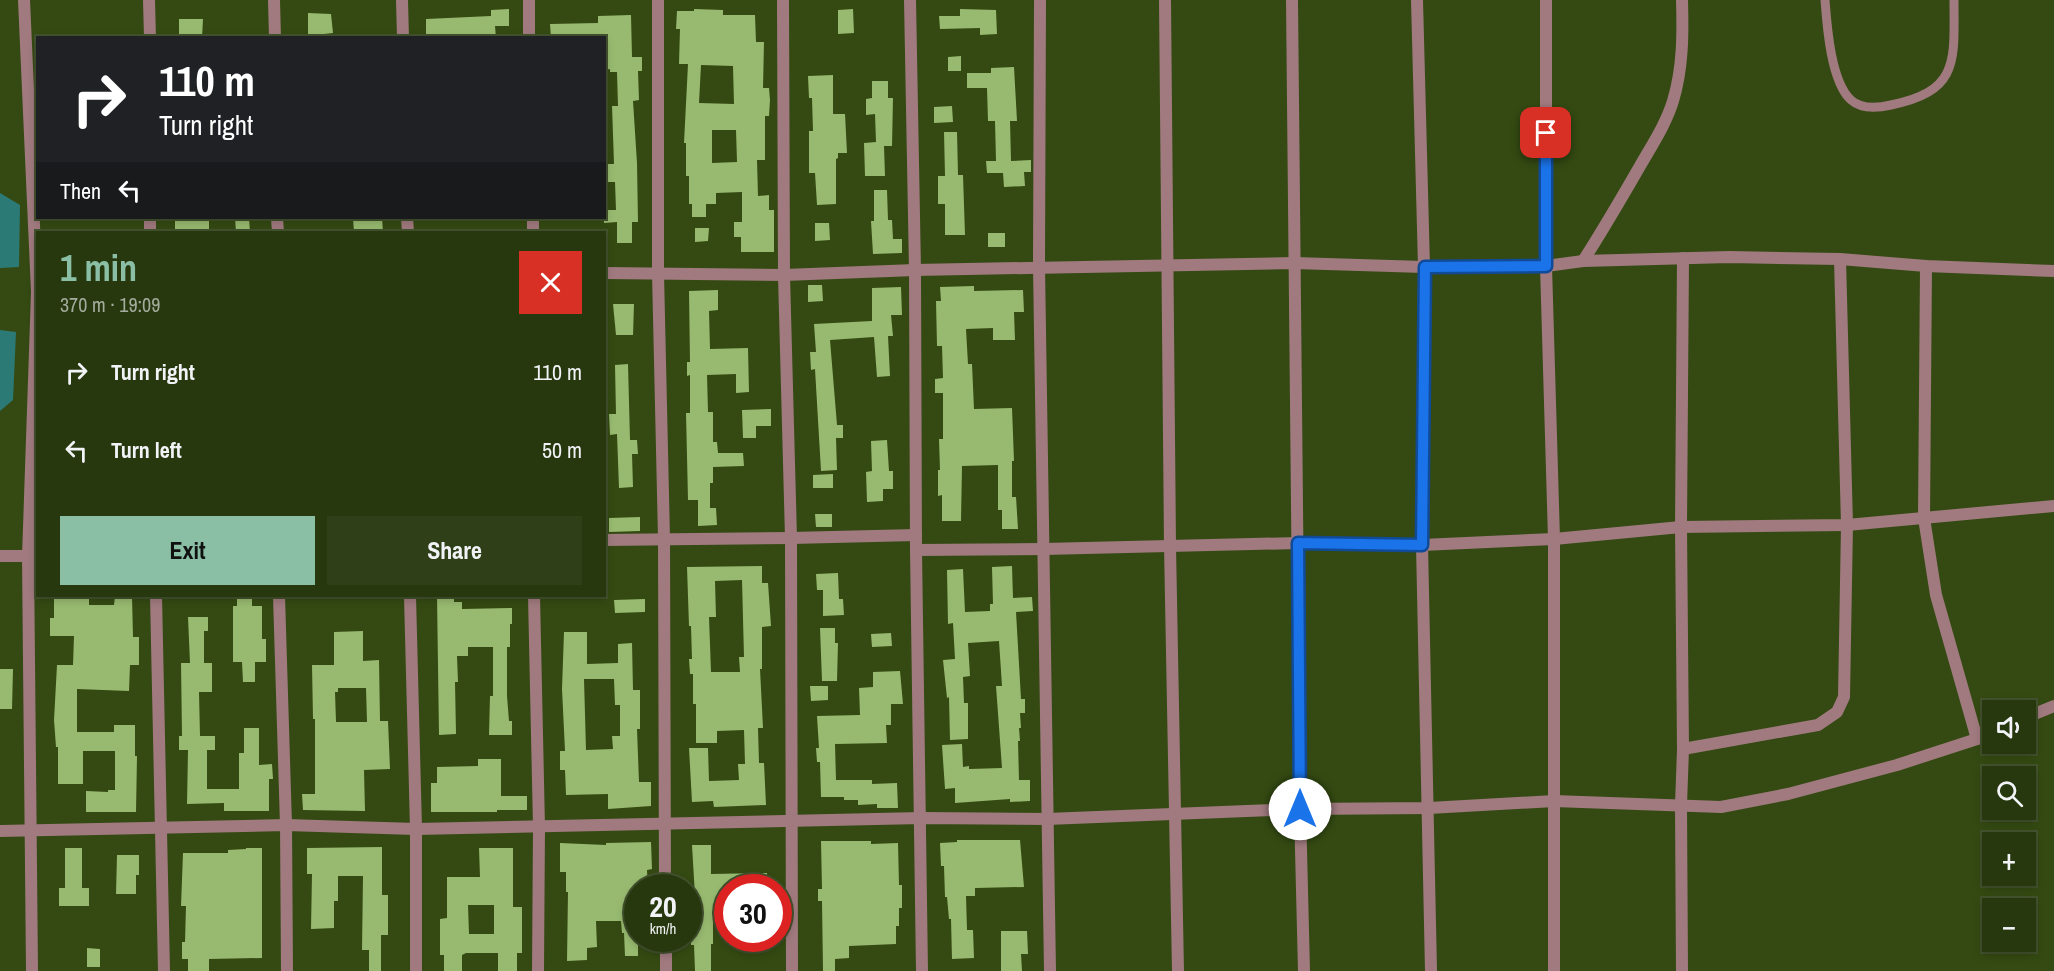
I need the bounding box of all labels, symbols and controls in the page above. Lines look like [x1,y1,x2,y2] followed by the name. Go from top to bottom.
[159,53,255,109] text: 110 m
[60,60,138,138] icon: right
[159,107,253,143] text: Turn right
[1520,107,1571,158] pin
[1529,116,1562,149] icon: arrive
[113,174,146,207] icon: left
[60,176,101,206] text: Then
[60,244,137,292] text: 1 min
[519,251,582,314] button: close
[60,291,160,318] text: 370 m · 19:09
[60,356,93,389] icon: right
[111,357,195,387] text: Turn right
[533,357,582,387] text: 110 m
[60,434,93,467] icon: left
[111,435,182,465] text: Turn left
[542,435,582,465] text: 50 m
[60,516,315,585] button: Exit
[327,516,582,585] button: Share
[1982,700,2036,952] map controls
[1982,700,2036,754] button: sound
[1982,766,2036,820] button: search
[1268,777,1332,841] position arrow
[1982,832,2036,886] button: +
[714,874,792,952] speed limit sign: 30
[649,886,677,926] text: 20
[1982,898,2036,952] button: −
[650,918,676,939] text: km/h

